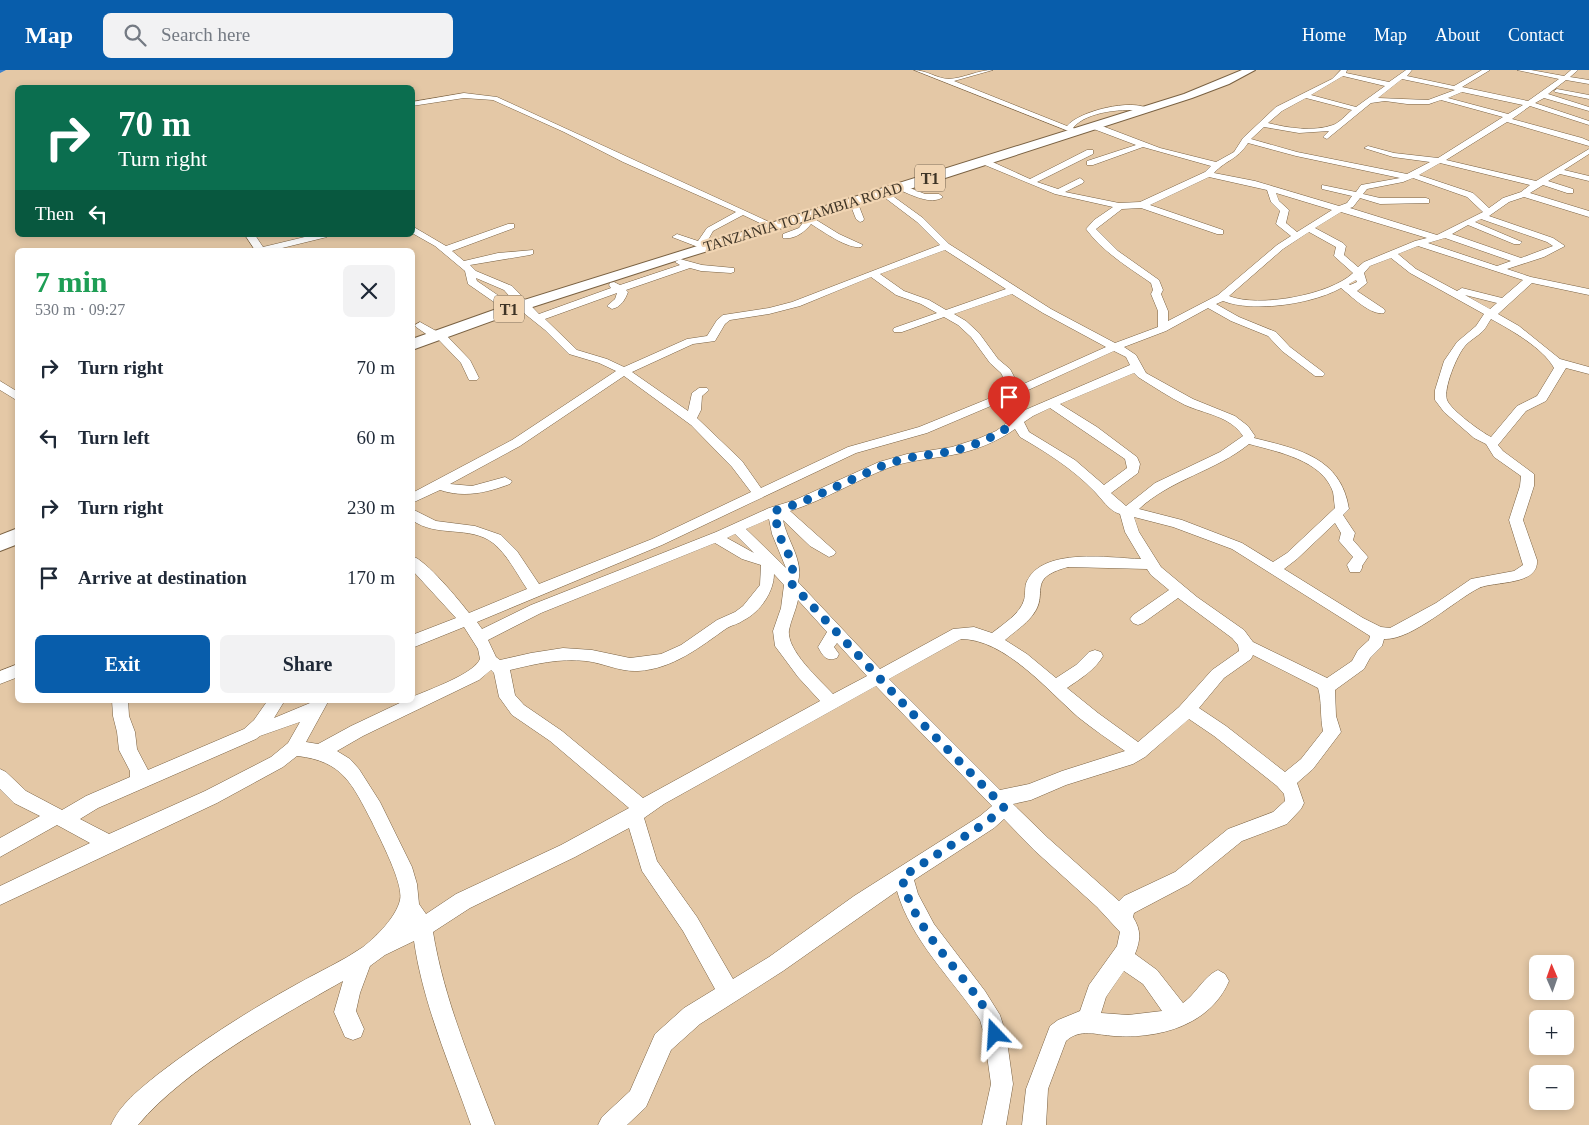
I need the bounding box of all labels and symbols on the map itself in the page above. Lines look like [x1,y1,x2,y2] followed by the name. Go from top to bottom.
[915,165,945,192] road number: T1
[702,179,904,255] street label: TANZANIA TO ZAMBIA ROAD
[494,295,524,322] road number: T1
[988,376,1030,427] pin
[1529,955,1574,1000] north arrow
[968,1007,1020,1059] position arrow

